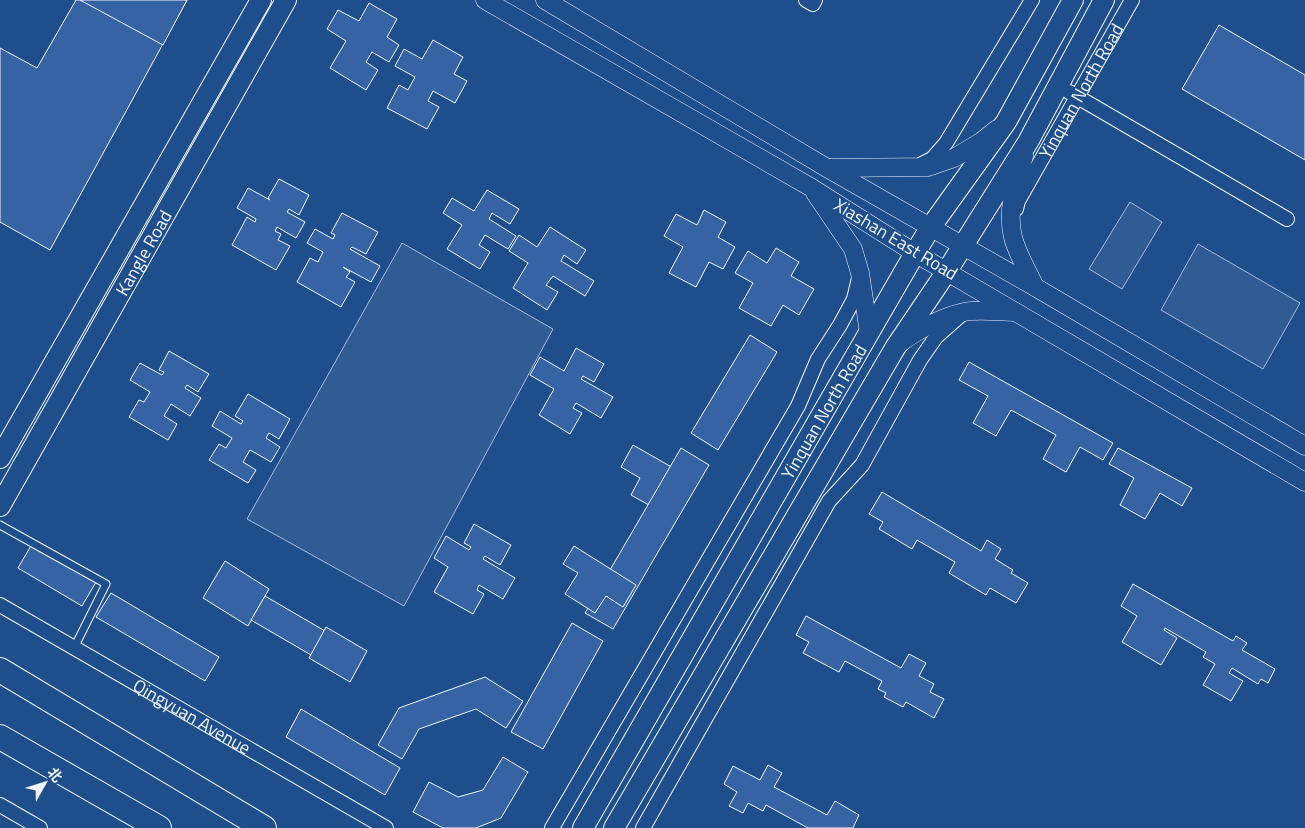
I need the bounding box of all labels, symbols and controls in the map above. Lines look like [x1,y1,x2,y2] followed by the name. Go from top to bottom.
[1031,18,1130,163] street label: Yinquan North Road
[829,191,963,287] street label: Xiashan East Road
[108,205,178,300] street label: Kangle Road
[774,339,873,484] street label: Yinquan North Road
[128,671,256,761] street label: Qingyuan Avenue
[20,758,70,808] north arrow
[43,762,68,787] text: 北

